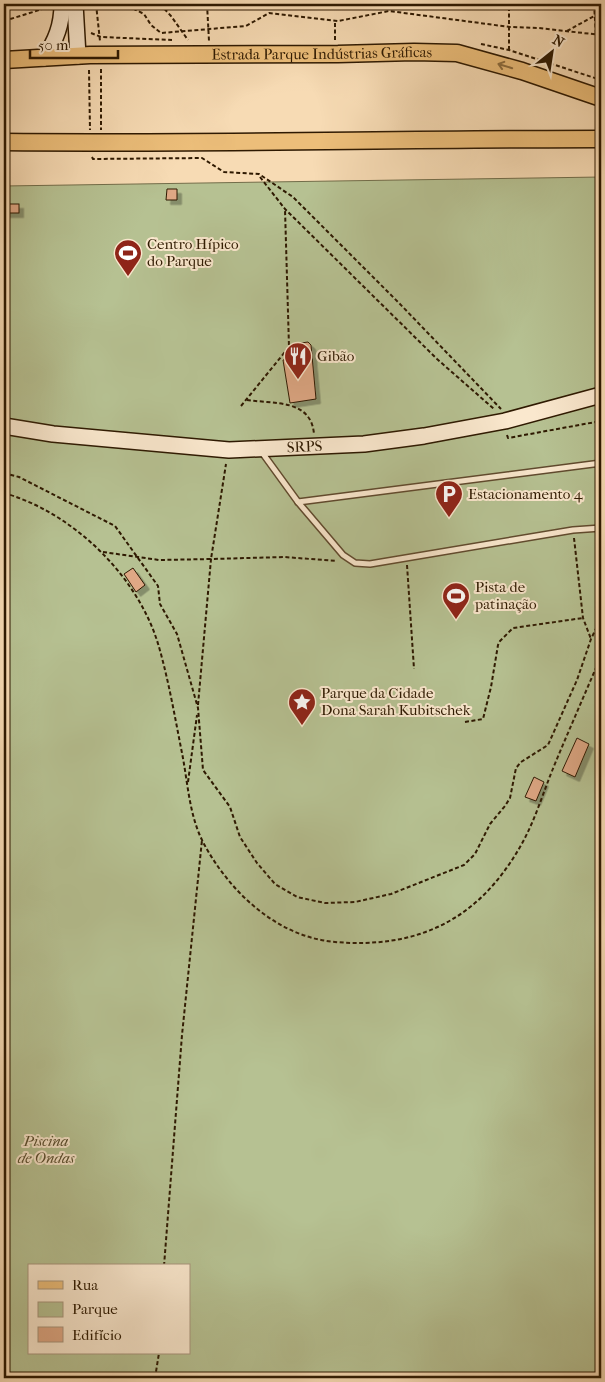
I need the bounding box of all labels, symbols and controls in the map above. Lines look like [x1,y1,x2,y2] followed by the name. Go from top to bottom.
[30,28,118,60] scale bar
[528,28,578,78] north arrow
[549,31,567,51] text: N
[38,36,69,54] text: 50 m
[211,43,433,64] street label: Estrada Parque Indústrias Gráficas
[498,60,514,70] one-way arrow
[147,235,239,270] place label: Centro Hípico do Parque
[113,238,143,277] sports icon: Centro Hípico do Parque
[283,341,313,380] restaurant icon: Gibão
[317,347,355,365] place label: Gibão
[286,437,323,456] street label: SRPS
[434,479,464,518] parking icon: Estacionamento 4
[468,485,584,503] place label: Estacionamento 4
[474,578,537,613] place label: Pista de patinação
[441,581,471,620] sports icon: Pista de patinação
[321,684,471,719] place label: Parque da Cidade Dona Sarah Kubitschek
[287,687,317,726] place icon: Parque da Cidade Dona Sarah Kubitschek
[18,1132,75,1167] park label: Piscina de Ondas
[28,1264,190,1354] legend
[72,1276,99,1294] text: Rua
[72,1300,118,1318] text: Parque
[72,1326,122,1344] text: Edifício

